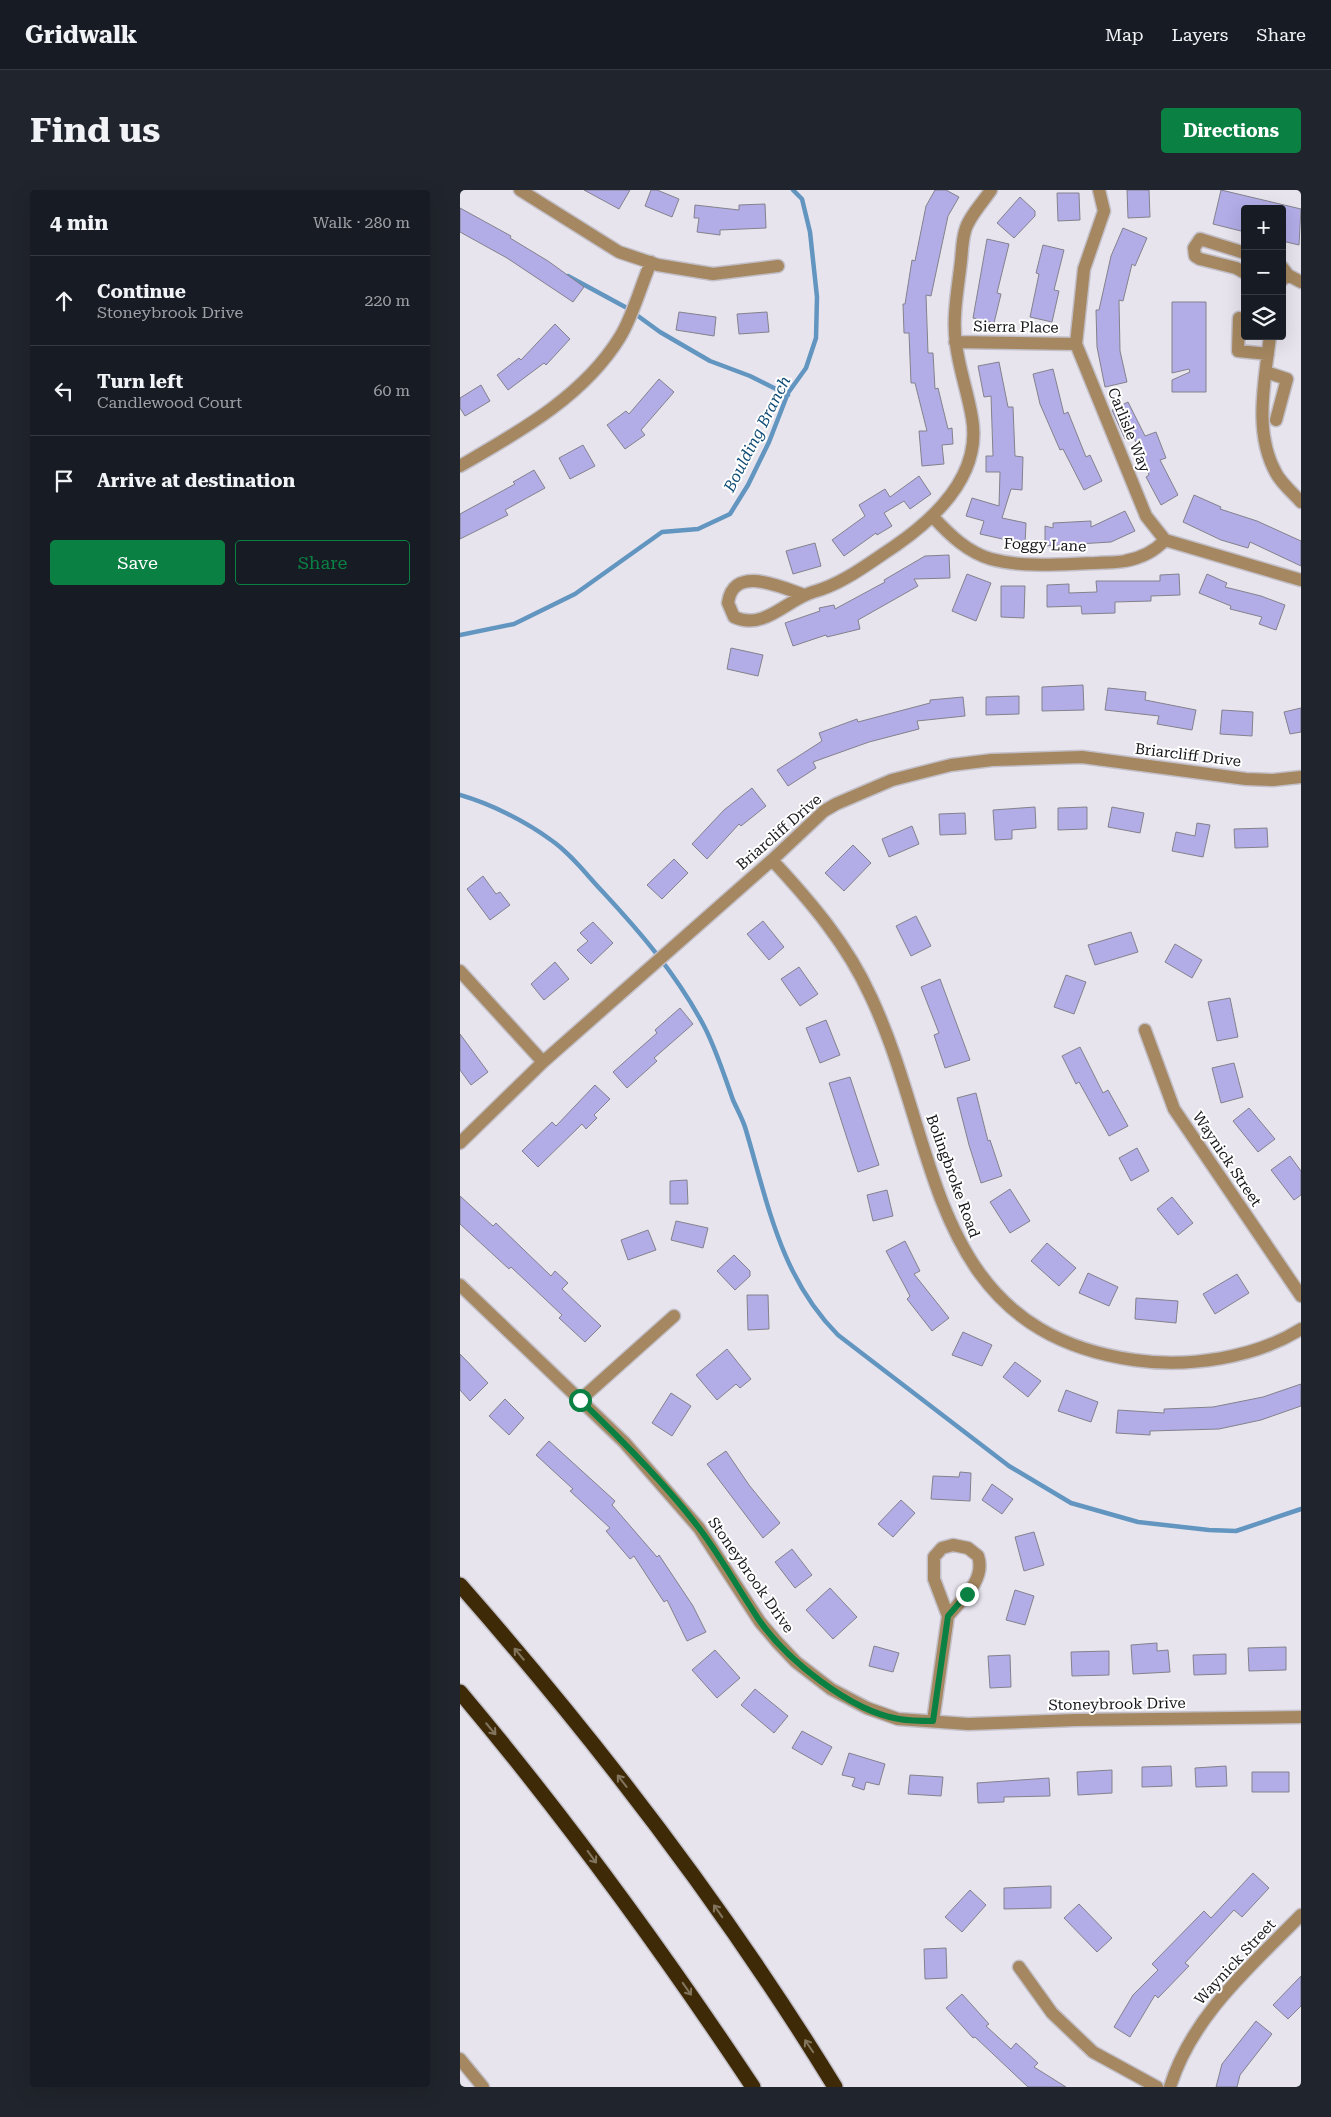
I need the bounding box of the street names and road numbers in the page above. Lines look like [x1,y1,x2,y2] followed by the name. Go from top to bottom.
[973,317,1059,337] street label: Sierra Place
[1104,385,1154,475] street label: Carlisle Way
[1003,535,1087,555] street label: Foggy Lane
[1134,740,1242,770] street label: Briarcliff Drive
[733,790,825,874] street label: Briarcliff Drive
[1189,1108,1266,1210] street label: Waynick Street
[922,1112,984,1240] street label: Bolingbroke Road
[704,1514,798,1636] street label: Stoneybrook Drive
[1048,1694,1186,1714] street label: Stoneybrook Drive
[1191,1915,1279,2009] street label: Waynick Street

